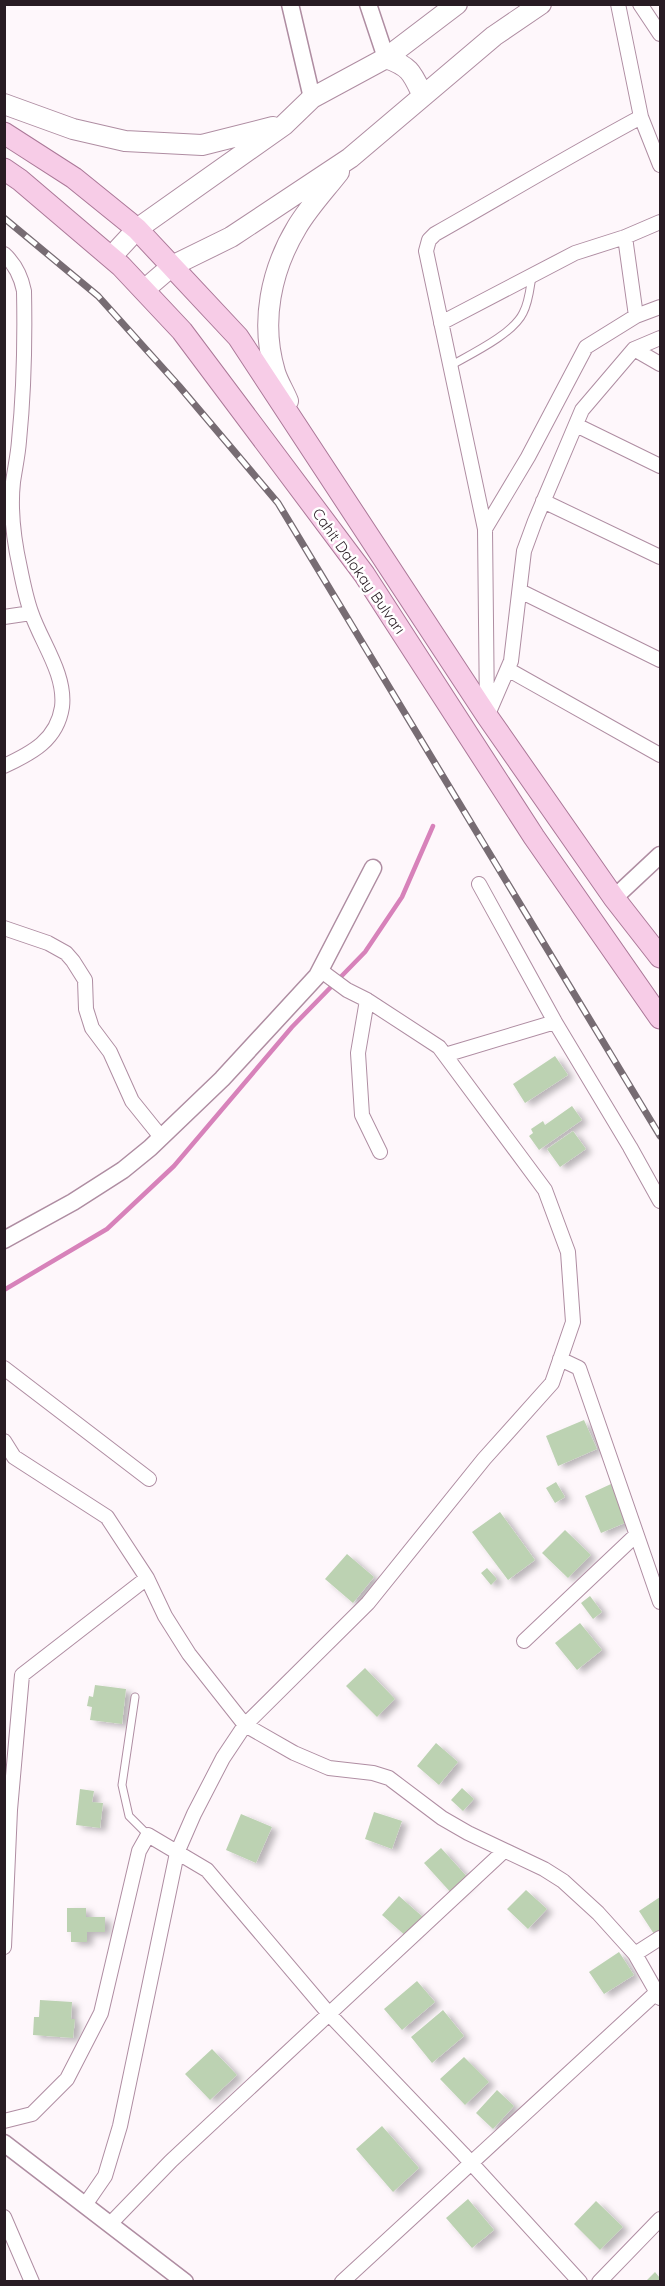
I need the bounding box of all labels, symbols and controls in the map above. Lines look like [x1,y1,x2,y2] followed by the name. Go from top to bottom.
[308,504,410,638] street label: Cahit Dalokay Bulvarı

